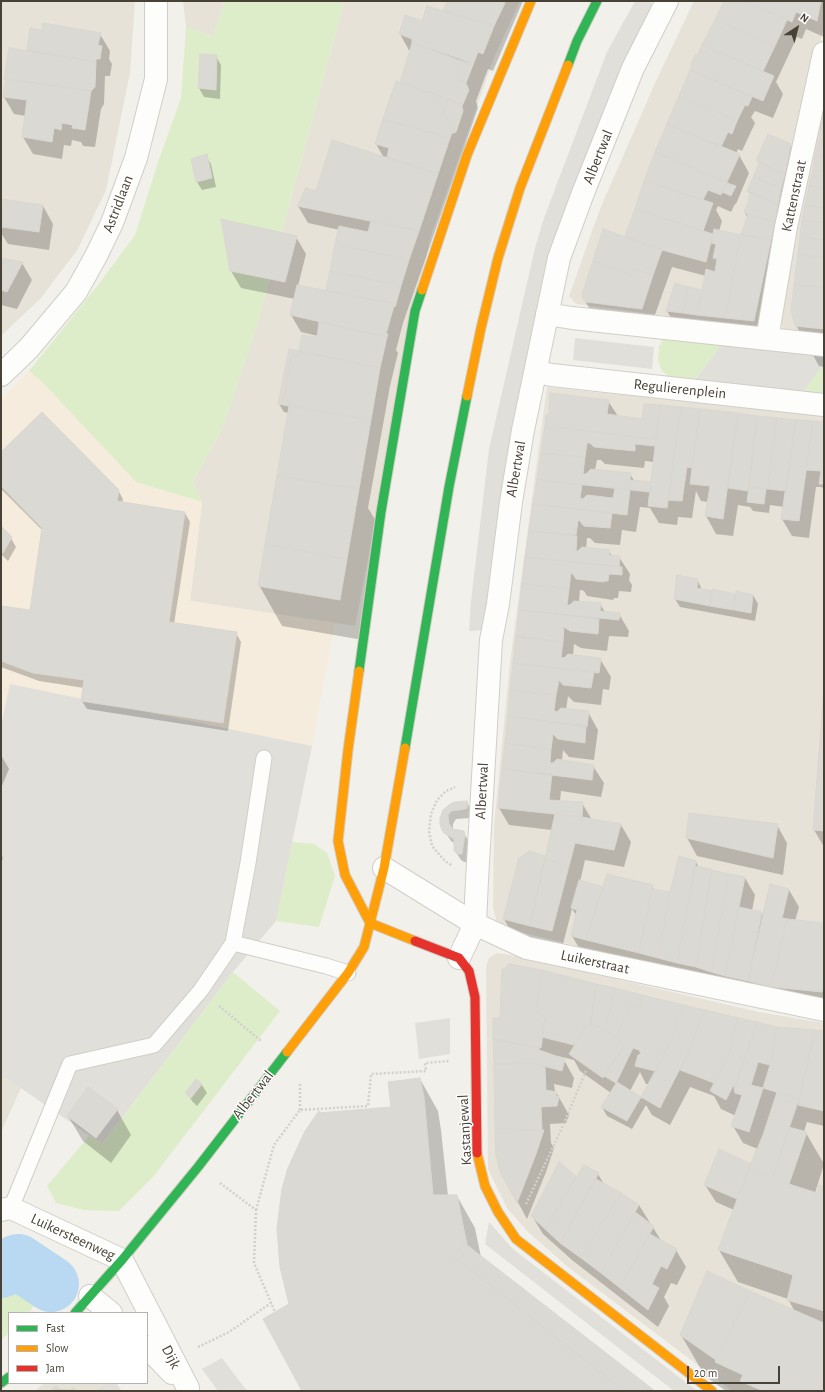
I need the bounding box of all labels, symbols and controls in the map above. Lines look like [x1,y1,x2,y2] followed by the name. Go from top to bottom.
[777,8,817,48] north arrow
[798,11,811,25] text: N
[579,127,617,187] street label: Albertwal
[778,159,810,233] street label: Kattenstraat
[99,173,137,235] street label: Astridlaan
[633,375,727,403] street label: Regulierenplein
[502,439,530,499] street label: Albertwal
[472,762,492,820] street label: Albertwal
[559,946,631,978] street label: Luikerstraat
[228,1067,278,1123] street label: Albertwal
[454,1094,476,1166] street label: Kastanjewal
[28,1210,118,1264] street label: Luikersteenweg
[8,1312,148,1384] legend
[46,1322,65,1334] text: Fast
[46,1342,68,1354] text: Slow
[158,1342,184,1372] street label: Dijk
[689,1358,782,1384] scale bar
[46,1362,65,1374] text: Jam
[694,1367,717,1379] text: 20 m

